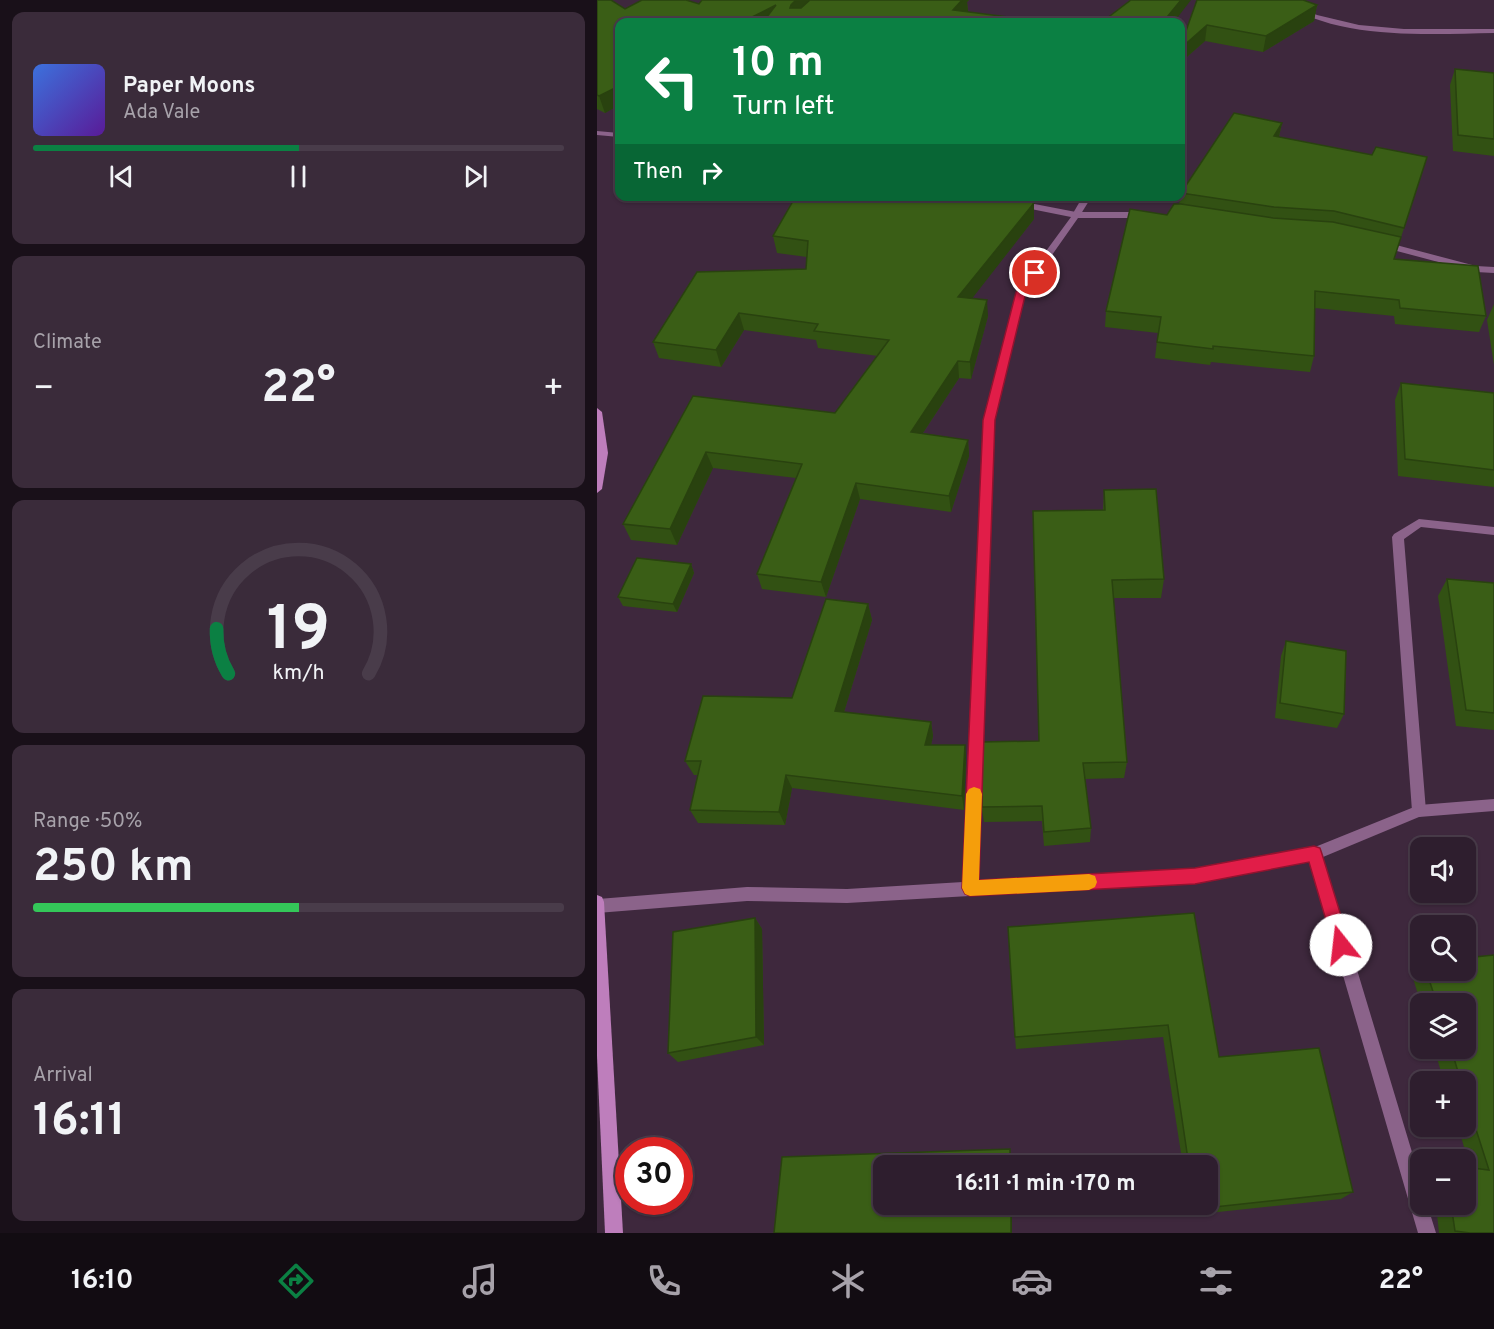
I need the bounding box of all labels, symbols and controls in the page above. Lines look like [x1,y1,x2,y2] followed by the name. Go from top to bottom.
[732,38,824,91] text: 10 m
[633,42,711,120] icon: left
[123,73,255,100] text: Paper Moons
[732,90,834,124] text: Turn left
[123,100,200,126] text: Ada Vale
[695,156,728,189] icon: right
[633,159,683,186] text: Then
[105,160,138,193] icon: previous
[282,160,315,193] icon: pause
[459,160,492,193] icon: next
[1009,247,1060,298] pin
[1018,256,1051,289] icon: arrive
[33,330,102,356] text: Climate
[262,361,335,418] text: 22°
[33,369,54,411] text: −
[543,369,564,411] text: +
[267,593,330,672] text: 19
[272,660,325,687] text: km/h
[33,809,142,835] text: Range · 50%
[1410,837,1476,1215] map controls
[1410,837,1476,903] button: sound
[33,840,193,897] text: 250 km
[1309,913,1373,977] position arrow
[1410,915,1476,981] button: search
[1410,993,1476,1059] button: layers
[33,1063,93,1089] text: Arrival
[1410,1071,1476,1137] button: +
[33,1094,126,1151] text: 16:11
[615,1137,693,1215] speed limit sign: 30
[1410,1149,1476,1215] button: −
[956,1171,1135,1198] text: 16:11 · 1 min · 170 m
[275,1260,317,1302] icon: directions
[459,1260,501,1302] icon: music
[643,1260,685,1302] icon: phone
[827,1260,869,1302] icon: climate
[1011,1260,1053,1302] icon: car
[1195,1260,1237,1302] icon: filters
[71,1264,133,1298] text: 16:10
[1379,1264,1423,1298] text: 22°

